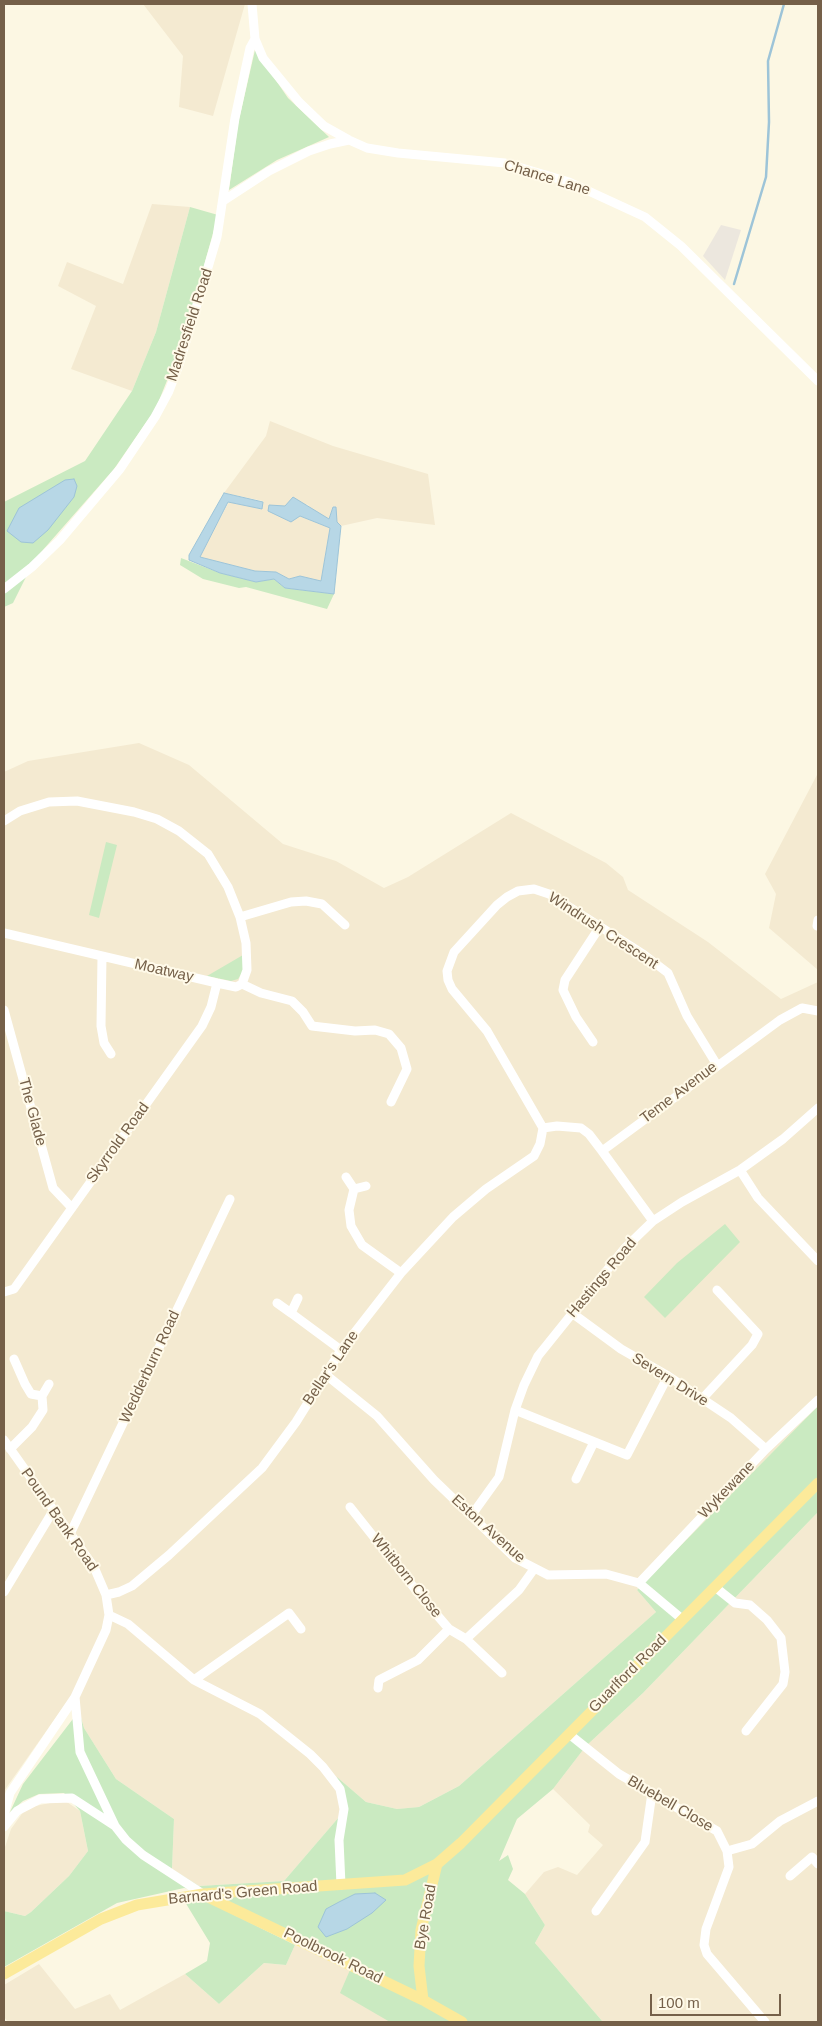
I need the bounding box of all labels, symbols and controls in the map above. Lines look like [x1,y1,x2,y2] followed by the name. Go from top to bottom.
[502,156,592,200] street label: Chance Lane
[163,266,217,384] street label: Madresfield Road
[545,889,661,973] street label: Windrush Crescent
[133,955,195,987] street label: Moatway
[637,1058,721,1128] street label: Teme Avenue
[14,1076,50,1148] street label: The Glade
[83,1099,153,1187] street label: Skyrrold Road
[563,1235,641,1321] street label: Hastings Road
[116,1308,184,1426] street label: Wedderburn Road
[299,1327,363,1409] street label: Bellar's Lane
[628,1349,712,1411] street label: Severn Drive
[695,1457,759,1523] street label: Wykewane
[17,1465,101,1575] street label: Pound Bank Road
[447,1491,529,1567] street label: Eston Avenue
[367,1530,445,1622] street label: Whitborn Close
[585,1631,671,1717] street label: Guarlford Road
[624,1772,716,1836] street label: Bluebell Close
[168,1878,318,1908] street label: Barnard's Green Road
[411,1883,441,1951] street label: Bye Road
[281,1924,385,1988] street label: Poolbrook Road
[652,1984,783,2016] scale bar
[658,1994,700,2011] text: 100 m

